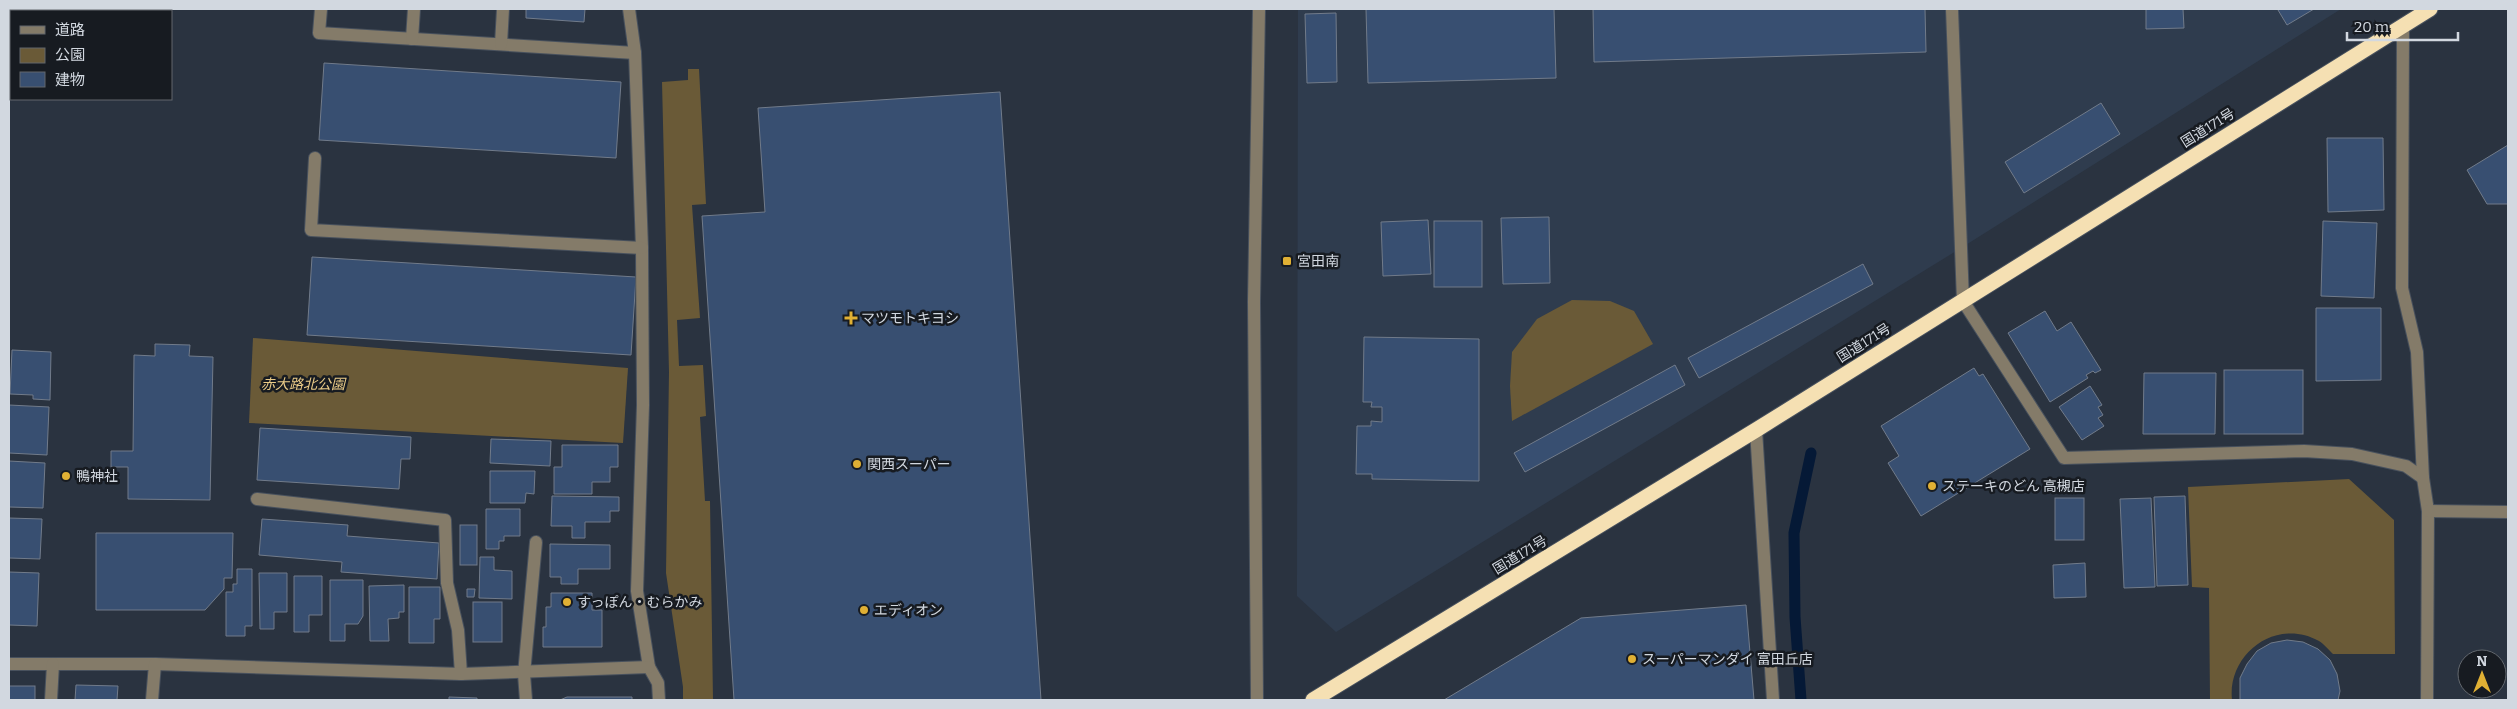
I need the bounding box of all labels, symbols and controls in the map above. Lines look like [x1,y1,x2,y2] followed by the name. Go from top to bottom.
[10,10,172,100] legend
[2347,10,2458,42] scale bar
[2354,18,2390,36] text: 20 m
[55,21,85,39] text: 道路
[55,46,85,64] text: 公園
[55,71,85,89] text: 建物
[2178,105,2238,151] street label: 国道171号
[1297,253,1339,270] place label: 宮田南
[1281,255,1293,267] marker: 宮田南
[861,310,959,327] place label: マツモトキヨシ
[845,312,857,324] marker: マツモトキヨシ
[1834,320,1894,366] street label: 国道171号
[261,376,347,393] park label: 赤大路北公園
[867,456,951,473] place label: 関西スーパー
[851,458,863,470] marker: 関西スーパー
[76,468,118,485] place label: 鴨神社
[60,470,72,482] marker: 鴨神社
[1942,478,2085,495] place label: ステーキのどん 高槻店
[1926,480,1938,492] marker: ステーキのどん 高槻店
[1490,532,1550,578] street label: 国道171号
[577,594,702,611] place label: すっぽん・むらかみ
[561,596,573,608] marker: すっぽん・むらかみ
[874,602,943,619] place label: エディオン
[858,604,870,616] marker: エディオン
[2457,649,2507,699] north arrow
[1642,651,1813,668] place label: スーパーマンダイ 富田丘店
[1626,653,1638,665] marker: スーパーマンダイ 富田丘店
[2477,653,2488,670] text: N

